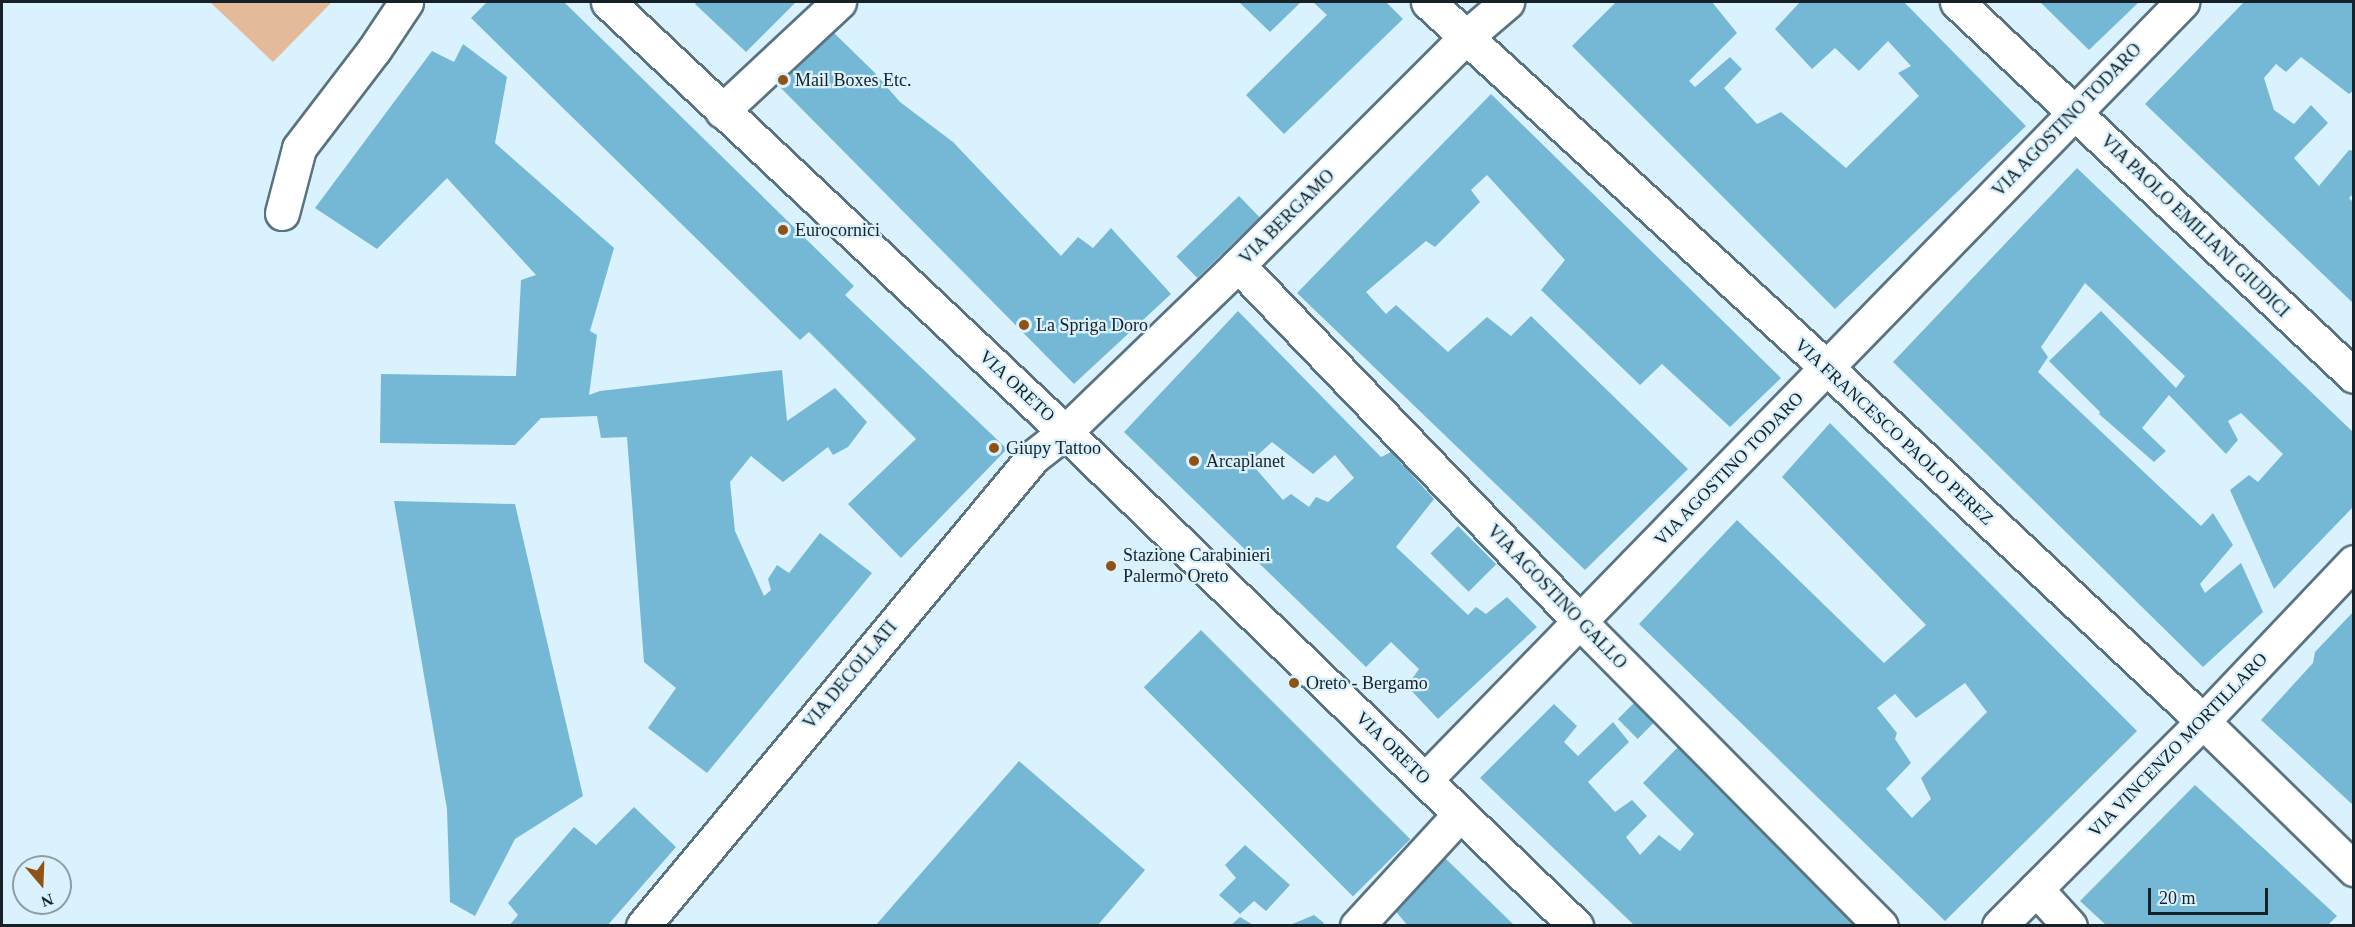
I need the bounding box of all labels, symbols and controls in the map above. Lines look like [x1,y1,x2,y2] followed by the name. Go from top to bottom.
[1987,38,2147,202] street label: VIA AGOSTINO TODARO
[795,69,911,91] place label: Mail Boxes Etc.
[776,73,790,87] marker: Mail Boxes Etc.
[2096,130,2294,322] street label: VIA PAOLO EMILIANI GIUDICI
[1235,165,1339,269] street label: VIA BERGAMO
[795,219,880,241] place label: Eurocornici
[776,223,790,237] marker: Eurocornici
[1036,314,1148,336] place label: La Spriga Doro
[1017,318,1031,332] marker: La Spriga Doro
[1790,334,1998,530] street label: VIA FRANCESCO PAOLO PEREZ
[974,345,1060,427] street label: VIA ORETO
[1649,387,1809,551] street label: VIA AGOSTINO TODARO
[1006,437,1101,459] place label: Giupy Tattoo
[987,441,1001,455] marker: Giupy Tattoo
[1206,450,1285,472] place label: Arcaplanet
[1187,454,1201,468] marker: Arcaplanet
[1482,520,1632,674] street label: VIA AGOSTINO GALLO
[1123,545,1270,588] place label: Stazione Carabinieri Palermo Oreto
[1104,559,1118,573] marker: Stazione Carabinieri Palermo Oreto
[798,616,902,734] street label: VIA DECOLLATI
[2083,648,2273,842] street label: VIA VINCENZO MORTILLARO
[1306,672,1428,694] place label: Oreto - Bergamo
[1287,676,1301,690] marker: Oreto - Bergamo
[1351,707,1435,789] street label: VIA ORETO
[12,855,72,915] north arrow
[2151,876,2271,914] scale bar
[2159,888,2196,908] text: 20 m
[39,891,56,911] text: N

